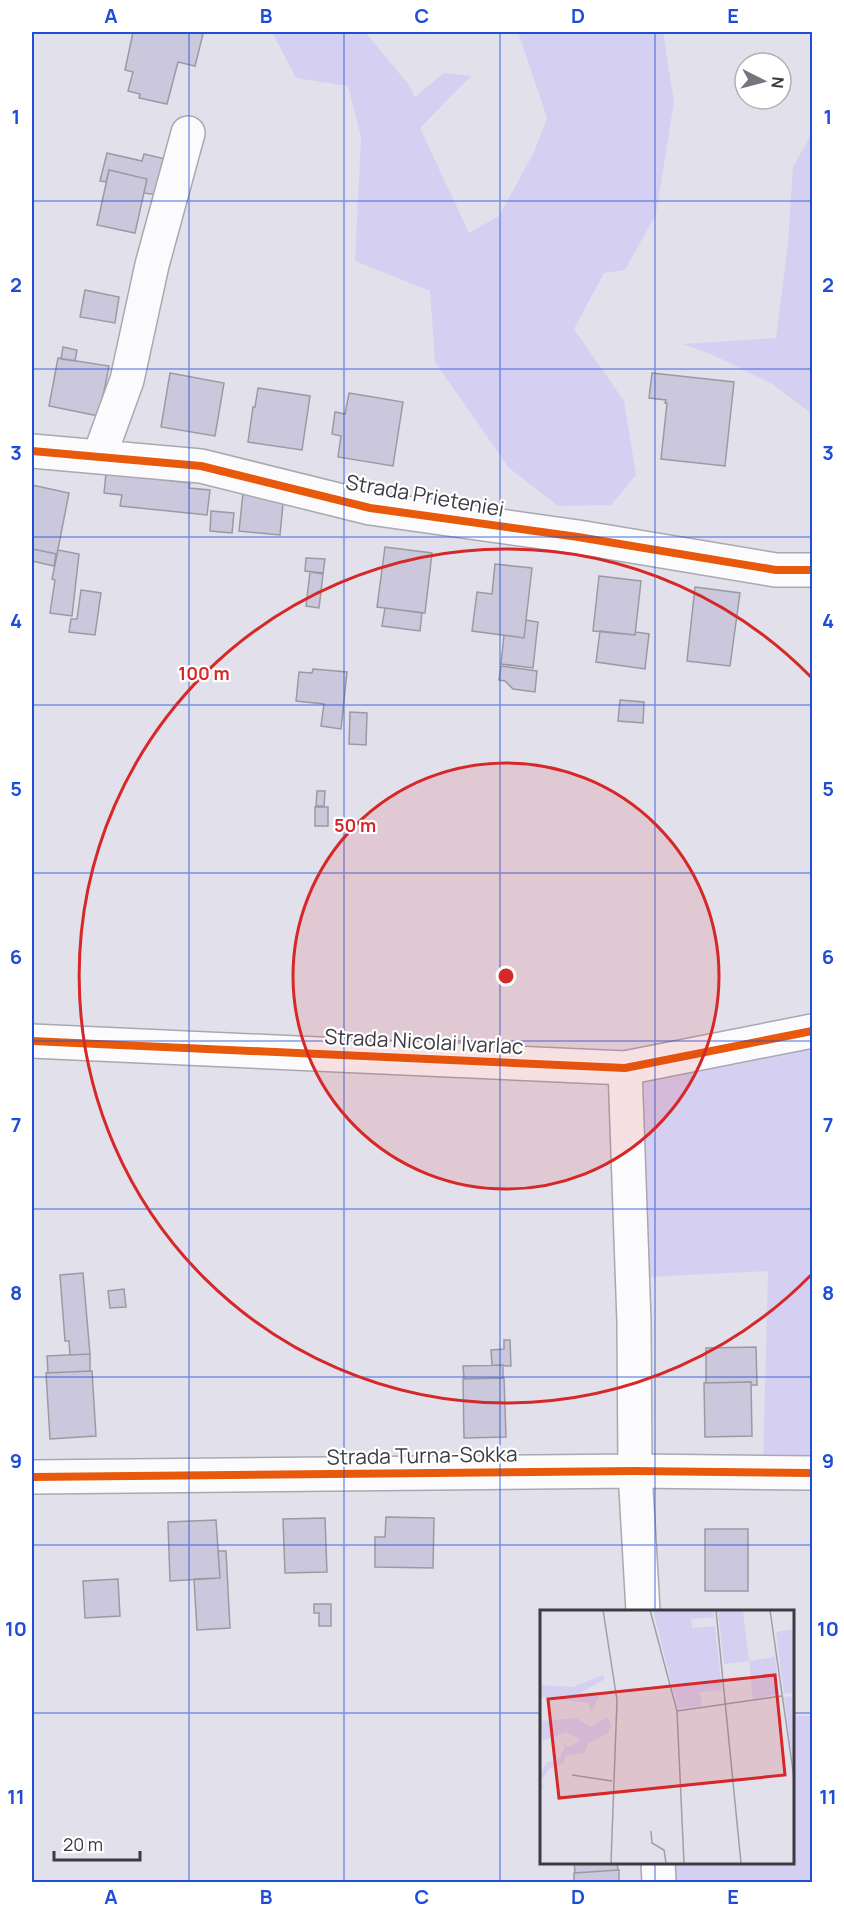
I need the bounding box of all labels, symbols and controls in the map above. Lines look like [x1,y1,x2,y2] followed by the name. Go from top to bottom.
[104,2,118,29] text: A
[260,2,273,29] text: B
[415,2,429,29] text: C
[571,2,585,29] text: D
[727,2,739,29] text: E
[733,51,793,111] north arrow
[766,76,789,89] text: N
[12,103,20,130] text: 1
[824,103,832,130] text: 1
[10,271,22,298] text: 2
[822,271,834,298] text: 2
[10,439,22,466] text: 3
[822,439,834,466] text: 3
[344,467,506,523] street label: Strada Prieteniei
[10,607,22,634] text: 4
[822,607,834,634] text: 4
[178,661,230,685] text: 100 m
[10,775,22,802] text: 5
[822,775,834,802] text: 5
[334,813,376,837] text: 50 m
[10,943,22,970] text: 6
[822,943,834,970] text: 6
[496,966,516,986] centre of rings
[324,1022,524,1060] street label: Strada Nicolai Ivarlac
[11,1111,21,1138] text: 7
[823,1111,833,1138] text: 7
[10,1279,22,1306] text: 8
[822,1279,834,1306] text: 8
[326,1439,518,1471] street label: Strada Turna-Sokka
[10,1447,22,1474] text: 9
[822,1447,834,1474] text: 9
[540,1610,793,1863] inset map
[5,1615,27,1642] text: 10
[817,1615,839,1642] text: 10
[7,1783,25,1810] text: 11
[819,1783,837,1810] text: 11
[54,1824,140,1862] scale bar
[63,1832,103,1856] text: 20 m
[104,1883,118,1910] text: A
[260,1883,273,1910] text: B
[415,1883,429,1910] text: C
[571,1883,585,1910] text: D
[727,1883,739,1910] text: E

